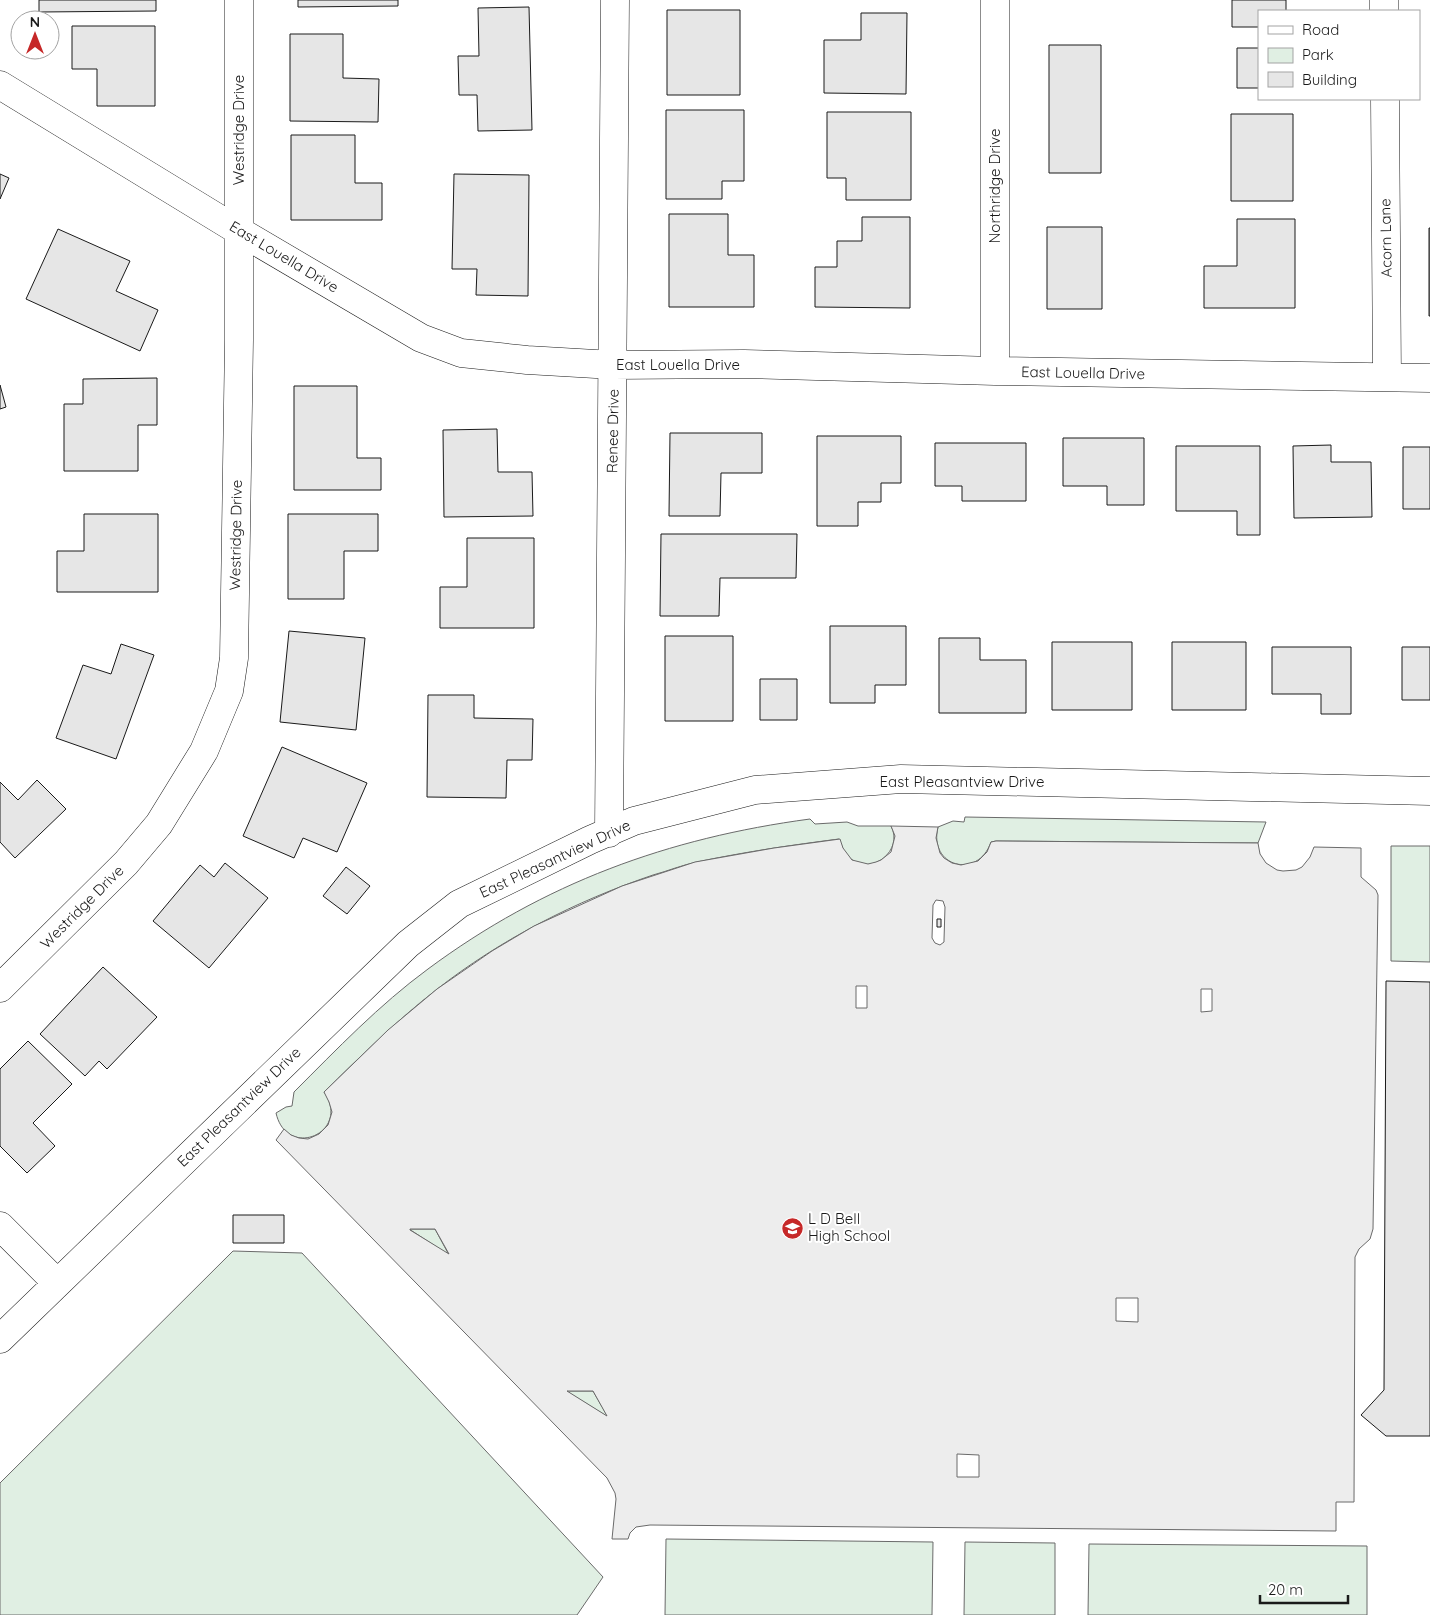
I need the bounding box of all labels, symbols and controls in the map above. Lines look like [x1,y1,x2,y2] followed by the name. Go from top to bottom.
[10,10,60,60] north arrow
[1258,10,1420,100] legend
[30,13,40,31] text: N
[1302,20,1339,39] text: Road
[1302,45,1334,64] text: Park
[1302,70,1357,89] text: Building
[229,75,248,185] street label: Westridge Drive
[985,128,1004,244] street label: Northridge Drive
[1375,198,1396,278] street label: Acorn Lane
[226,216,342,297] street label: East Louella Drive
[616,355,740,374] street label: East Louella Drive
[1021,362,1145,383] street label: East Louella Drive
[602,389,623,473] street label: Renee Drive
[225,479,246,590] street label: Westridge Drive
[880,772,1044,791] street label: East Pleasantview Drive
[476,815,633,902] street label: East Pleasantview Drive
[36,861,127,952] street label: Westridge Drive
[173,1043,305,1171] street label: East Pleasantview Drive
[808,1209,890,1245] place label: L D Bell High School
[780,1216,804,1240] school or university icon: L D Bell High School
[1260,1572,1348,1604] scale bar
[1268,1580,1303,1599] text: 20 m

